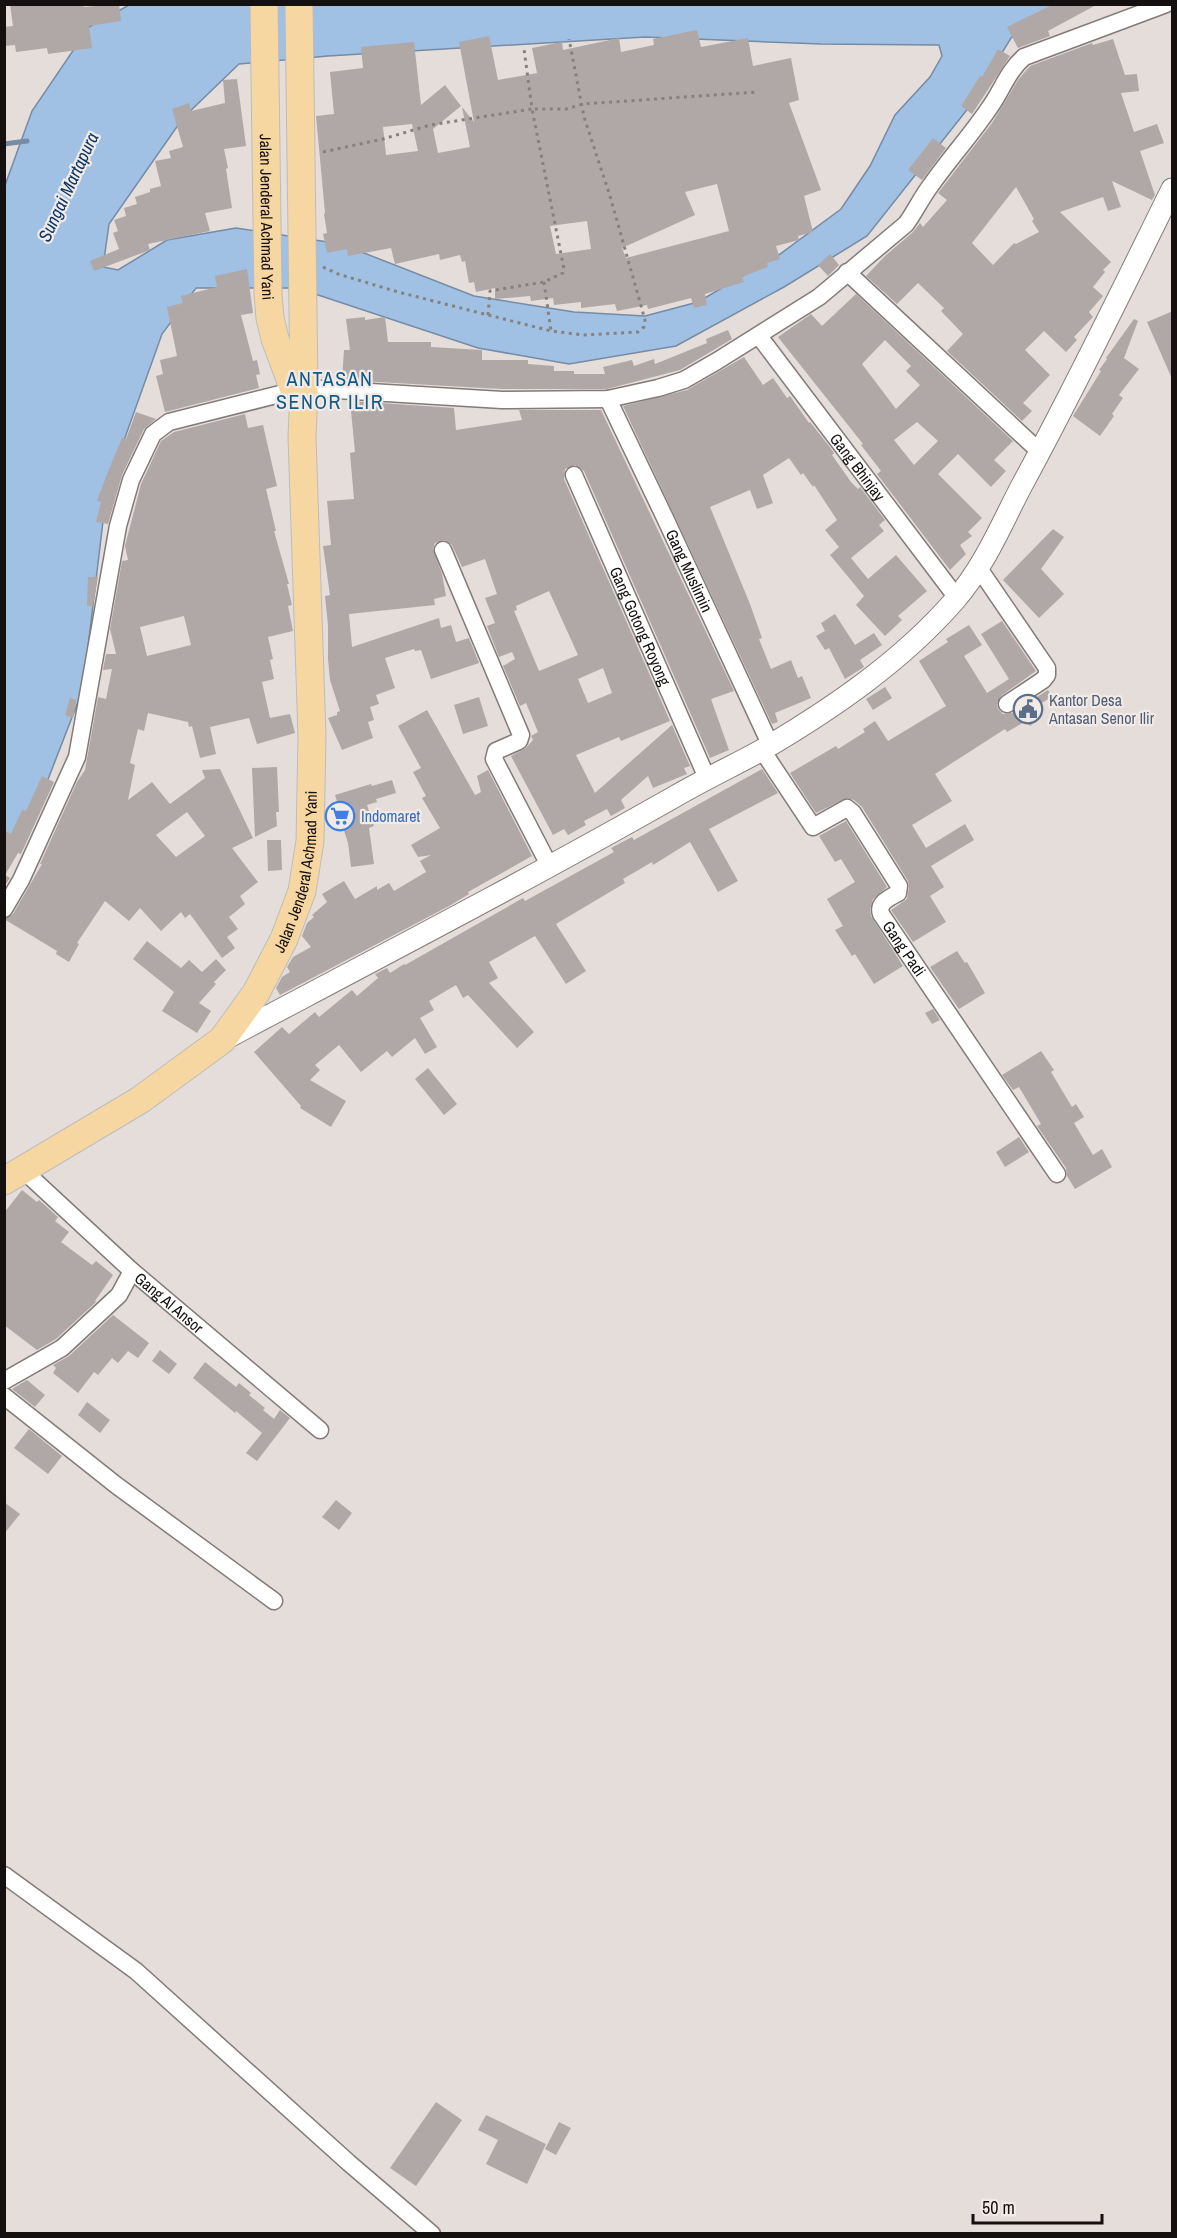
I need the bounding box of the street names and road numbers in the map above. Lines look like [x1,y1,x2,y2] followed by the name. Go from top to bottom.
[255,134,279,301] street label: Jalan Jenderal Achmad Yani
[825,428,891,506] street label: Gang Bhinjay
[661,526,718,616] street label: Gang Muslimin
[605,563,676,690] street label: Gang Gotong Royong
[268,790,322,956] street label: Jalan Jenderal Achmad Yani
[878,916,931,981] street label: Gang Padi
[130,1267,209,1338] street label: Gang Al Ansor

